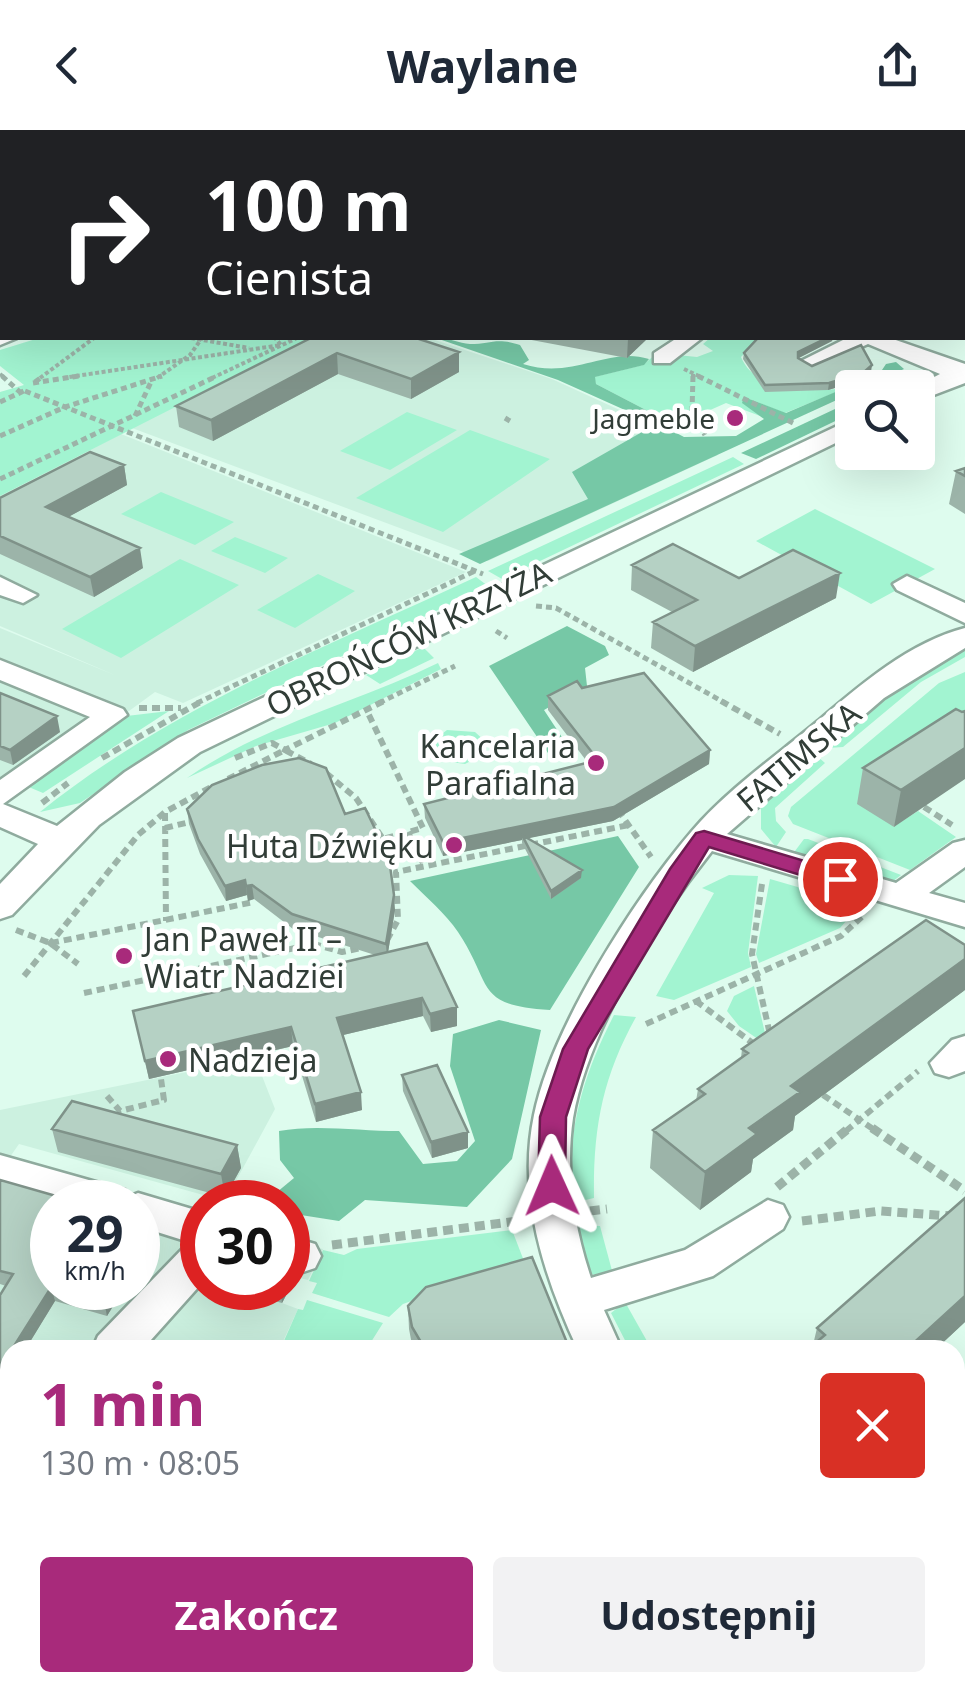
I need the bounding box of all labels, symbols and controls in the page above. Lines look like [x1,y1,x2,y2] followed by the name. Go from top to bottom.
[387,35,578,96] text: Waylane
[40,38,95,93] icon: back
[870,38,925,93] icon: share
[205,156,412,252] text: 100 m
[40,170,170,300] icon: right
[205,247,373,308] text: Cienista
[835,370,935,470] map controls
[835,370,935,470] button: search
[589,399,715,437] place label: Jagmeble
[724,407,746,429] marker: Jagmeble
[258,550,558,726] street label: OBROŃCÓW KRZYŻA
[727,691,870,821] street label: FATIMSKA
[419,724,576,804] place label: Kancelaria Parafialna
[585,752,607,774] marker: Kancelaria Parafialna
[226,824,434,867] place label: Huta Dźwięku
[443,834,465,856] marker: Huta Dźwięku
[798,837,883,922] pin
[813,852,868,907] icon: arrive
[141,917,345,997] place label: Jan Paweł II – Wiatr Nadziei
[113,945,135,967] marker: Jan Paweł II – Wiatr Nadziei
[188,1038,318,1081] place label: Nadzieja
[157,1048,179,1070] marker: Nadzieja
[500,1134,604,1238] position arrow
[180,1180,310,1310] speed limit sign: 30
[66,1199,124,1267] text: 29
[64,1253,126,1287] text: km/h
[40,1362,205,1444] text: 1 min
[820,1373,925,1478] button: close
[40,1441,240,1484] text: 130 m · 08:05
[40,1557,473,1672] button: Zakończ
[493,1557,925,1672] button: Udostępnij

